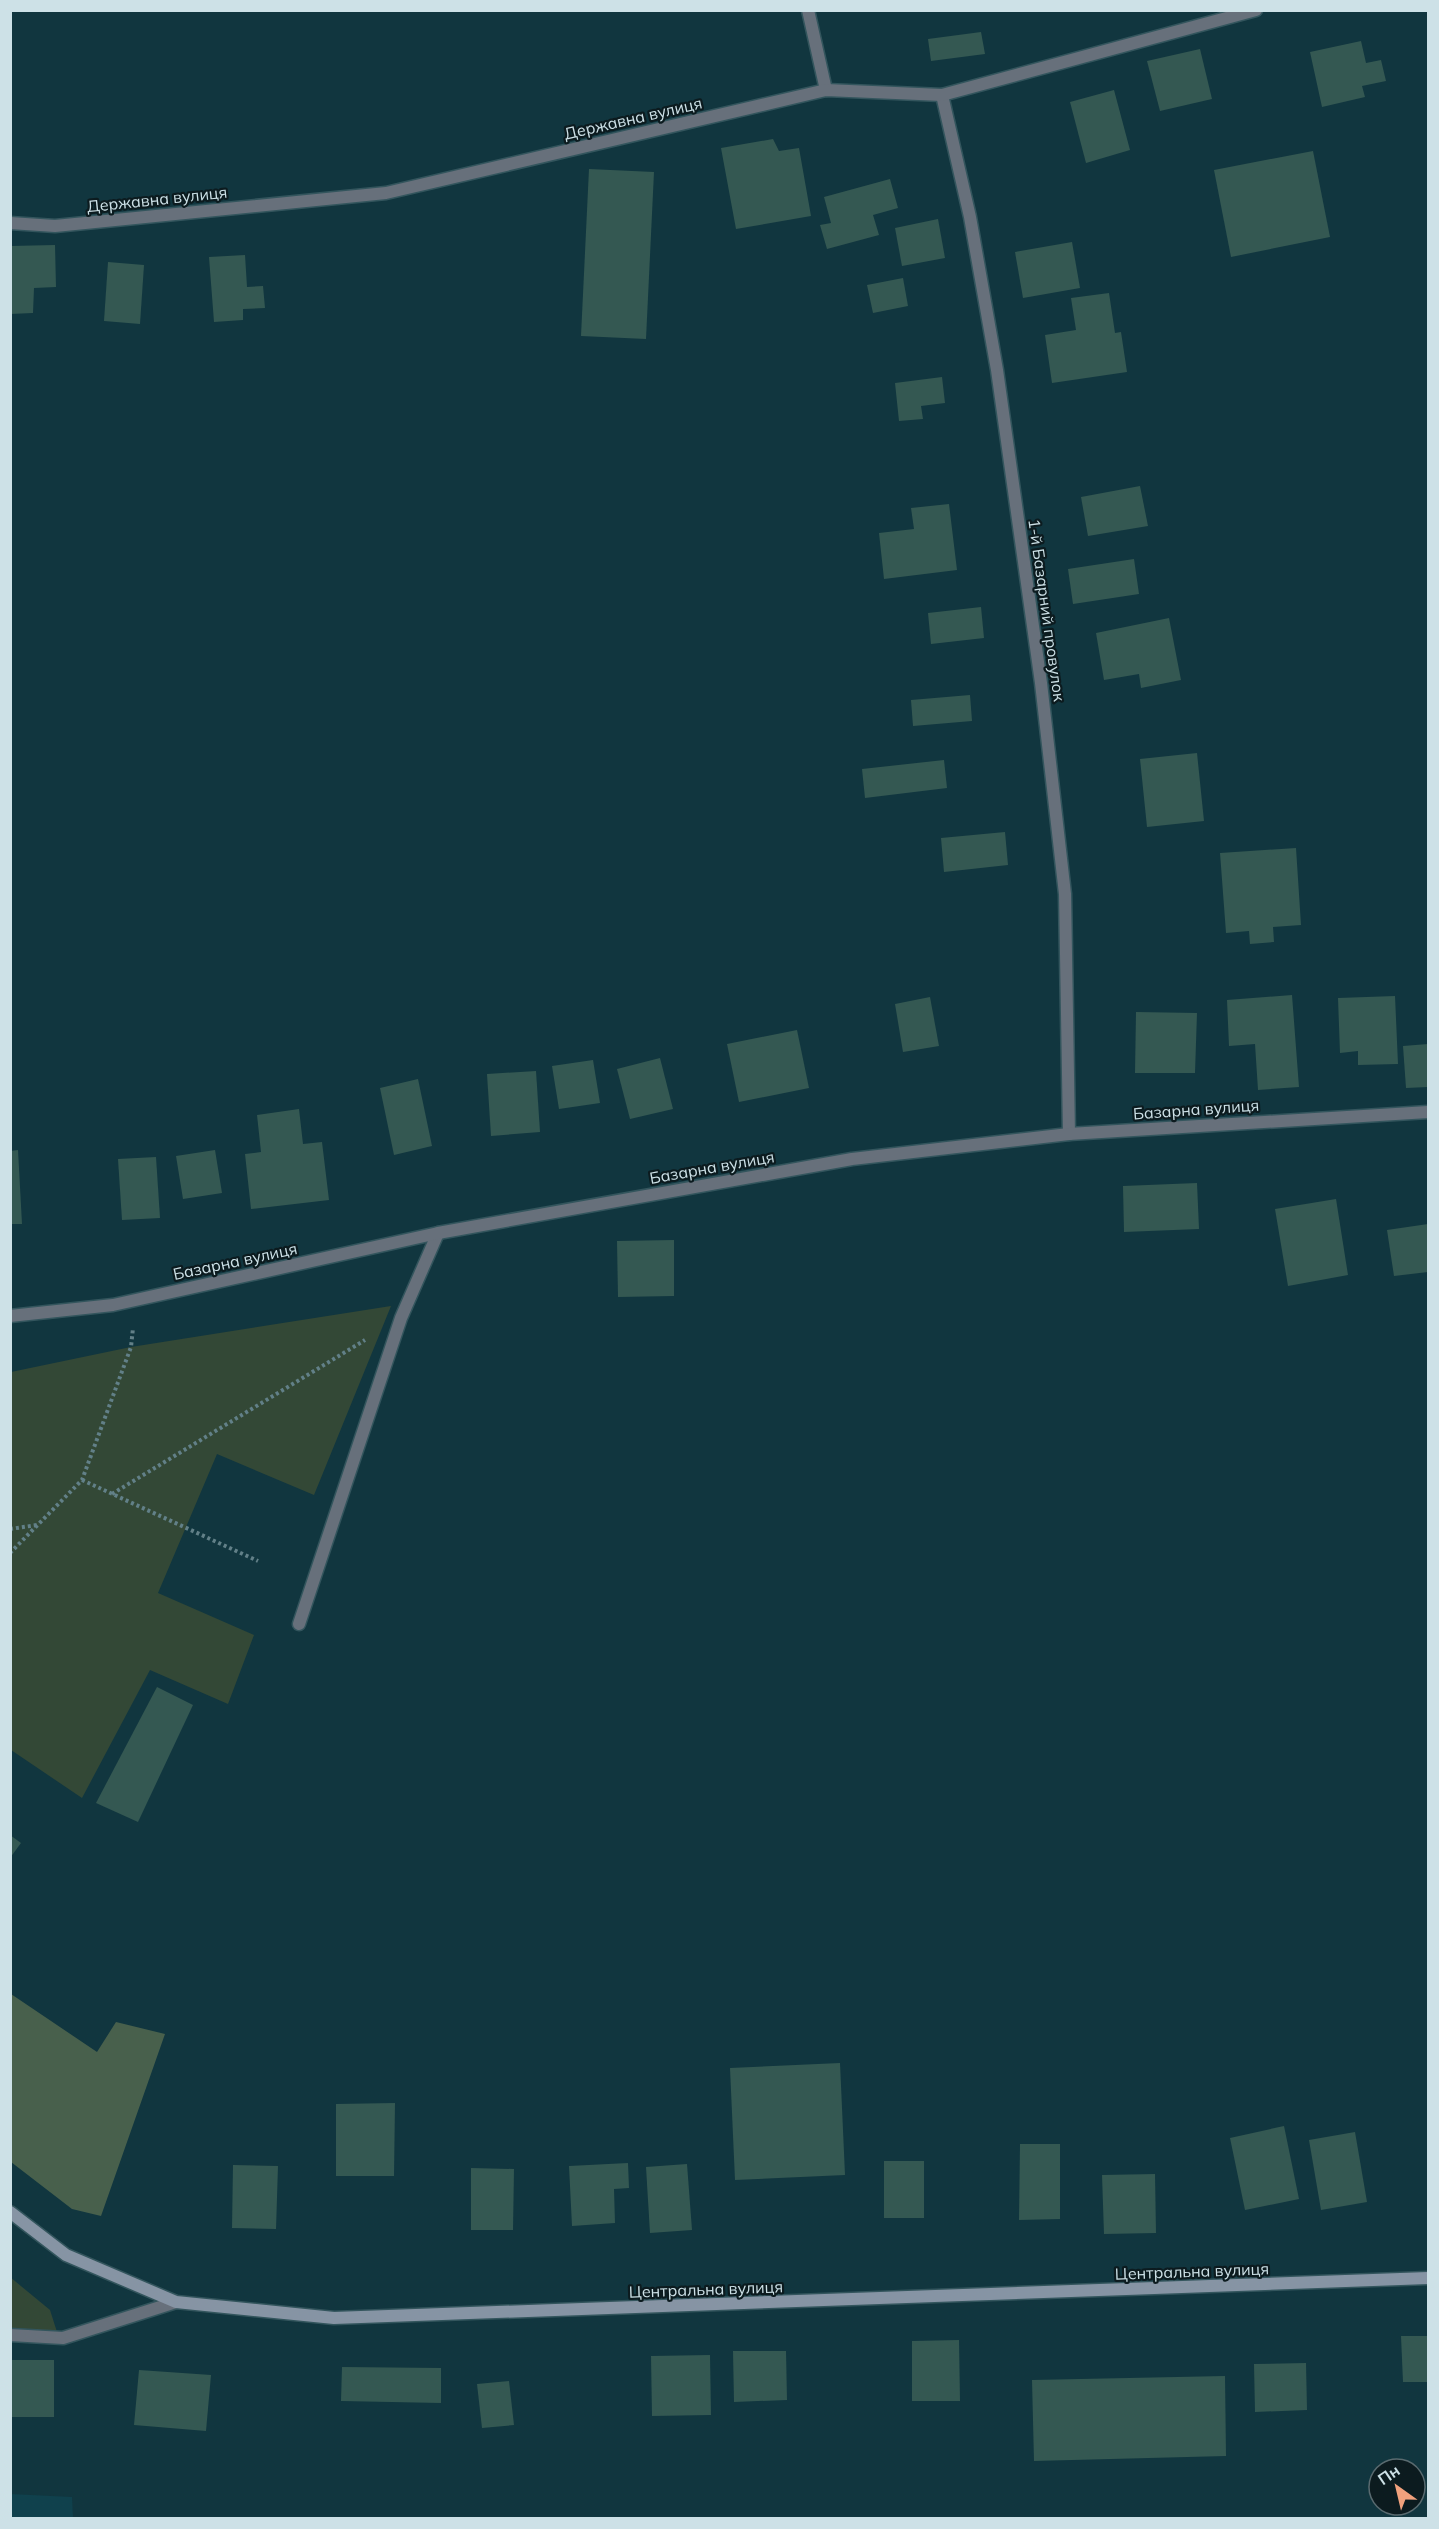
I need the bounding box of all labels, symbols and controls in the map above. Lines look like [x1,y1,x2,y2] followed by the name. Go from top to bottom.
[562,92,704,144] street label: Державна вулиця
[86,182,228,216] street label: Державна вулиця
[1024,517,1070,703] street label: 1-й Базарний провулок
[1132,1095,1260,1123] street label: Базарна вулиця
[648,1146,776,1188] street label: Базарна вулиця
[171,1238,299,1284] street label: Базарна вулиця
[1115,2258,1269,2284] street label: Центральна вулиця
[629,2276,783,2302] street label: Центральна вулиця
[1367,2457,1427,2517] north arrow
[1374,2460,1403,2489] text: Пн

